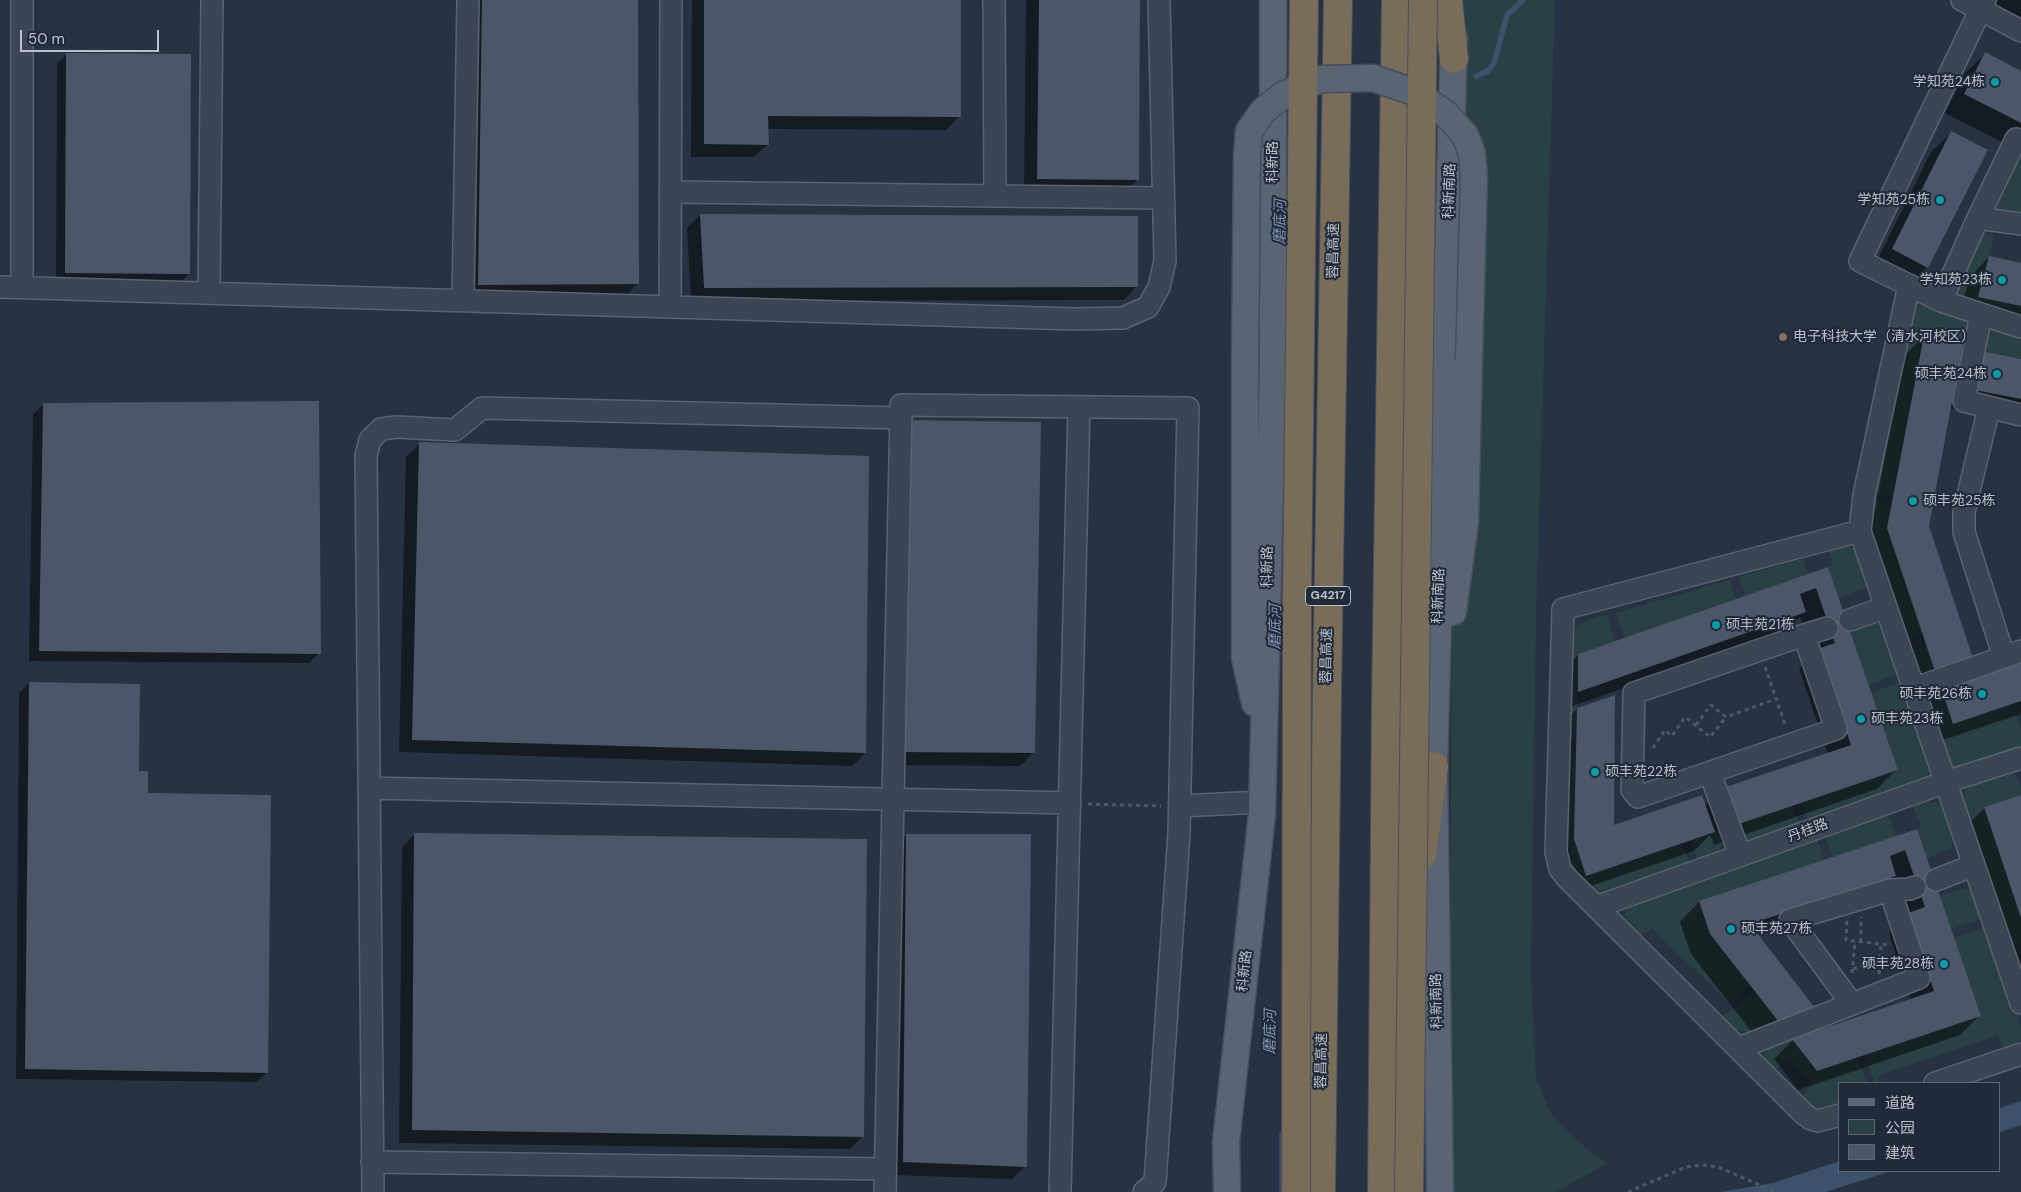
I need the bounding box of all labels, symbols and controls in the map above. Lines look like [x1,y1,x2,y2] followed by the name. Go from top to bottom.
[22,20,161,52] scale bar
[28,29,65,49] text: 50 m
[1913,74,1985,90] place label: 学知苑24栋
[1989,76,2001,88] marker: 学知苑24栋
[1265,141,1281,183] street label: 科新路
[1441,163,1459,219] street label: 科新南路
[1857,192,1930,208] place label: 学知苑25栋
[1934,194,1946,206] marker: 学知苑25栋
[1272,199,1290,245] water label: 磨底河
[1325,223,1343,279] street label: 蓉昌高速
[1920,272,1992,288] place label: 学知苑23栋
[1996,274,2008,286] marker: 学知苑23栋
[1793,329,1975,345] place label: 电子科技大学（清水河校区）
[1777,331,1789,343] marker: 电子科技大学（清水河校区）
[1915,366,1987,382] place label: 硕丰苑24栋
[1991,368,2003,380] marker: 硕丰苑24栋
[1923,493,1996,509] place label: 硕丰苑25栋
[1907,495,1919,507] marker: 硕丰苑25栋
[1259,546,1277,588] street label: 科新路
[1430,568,1448,624] street label: 科新南路
[1306,586,1350,606] road number: G4217
[1267,604,1285,650] water label: 磨底河
[1726,617,1794,633] place label: 硕丰苑21栋
[1710,619,1722,631] marker: 硕丰苑21栋
[1318,628,1336,684] street label: 蓉昌高速
[1899,686,1972,702] place label: 硕丰苑26栋
[1976,688,1988,700] marker: 硕丰苑26栋
[1871,711,1943,727] place label: 硕丰苑23栋
[1855,713,1867,725] marker: 硕丰苑23栋
[1605,764,1677,780] place label: 硕丰苑22栋
[1589,766,1601,778] marker: 硕丰苑22栋
[1785,816,1831,846] street label: 丹桂路
[1741,921,1812,937] place label: 硕丰苑27栋
[1725,923,1737,935] marker: 硕丰苑27栋
[1234,949,1256,993] street label: 科新路
[1862,956,1934,972] place label: 硕丰苑28栋
[1938,958,1950,970] marker: 硕丰苑28栋
[1428,973,1446,1029] street label: 科新南路
[1262,1009,1280,1055] water label: 磨底河
[1313,1033,1331,1089] street label: 蓉昌高速
[1838,1082,2001,1172] legend
[1885,1093,1915,1113] text: 道路
[1885,1118,1915,1138] text: 公园
[1885,1143,1915,1163] text: 建筑

